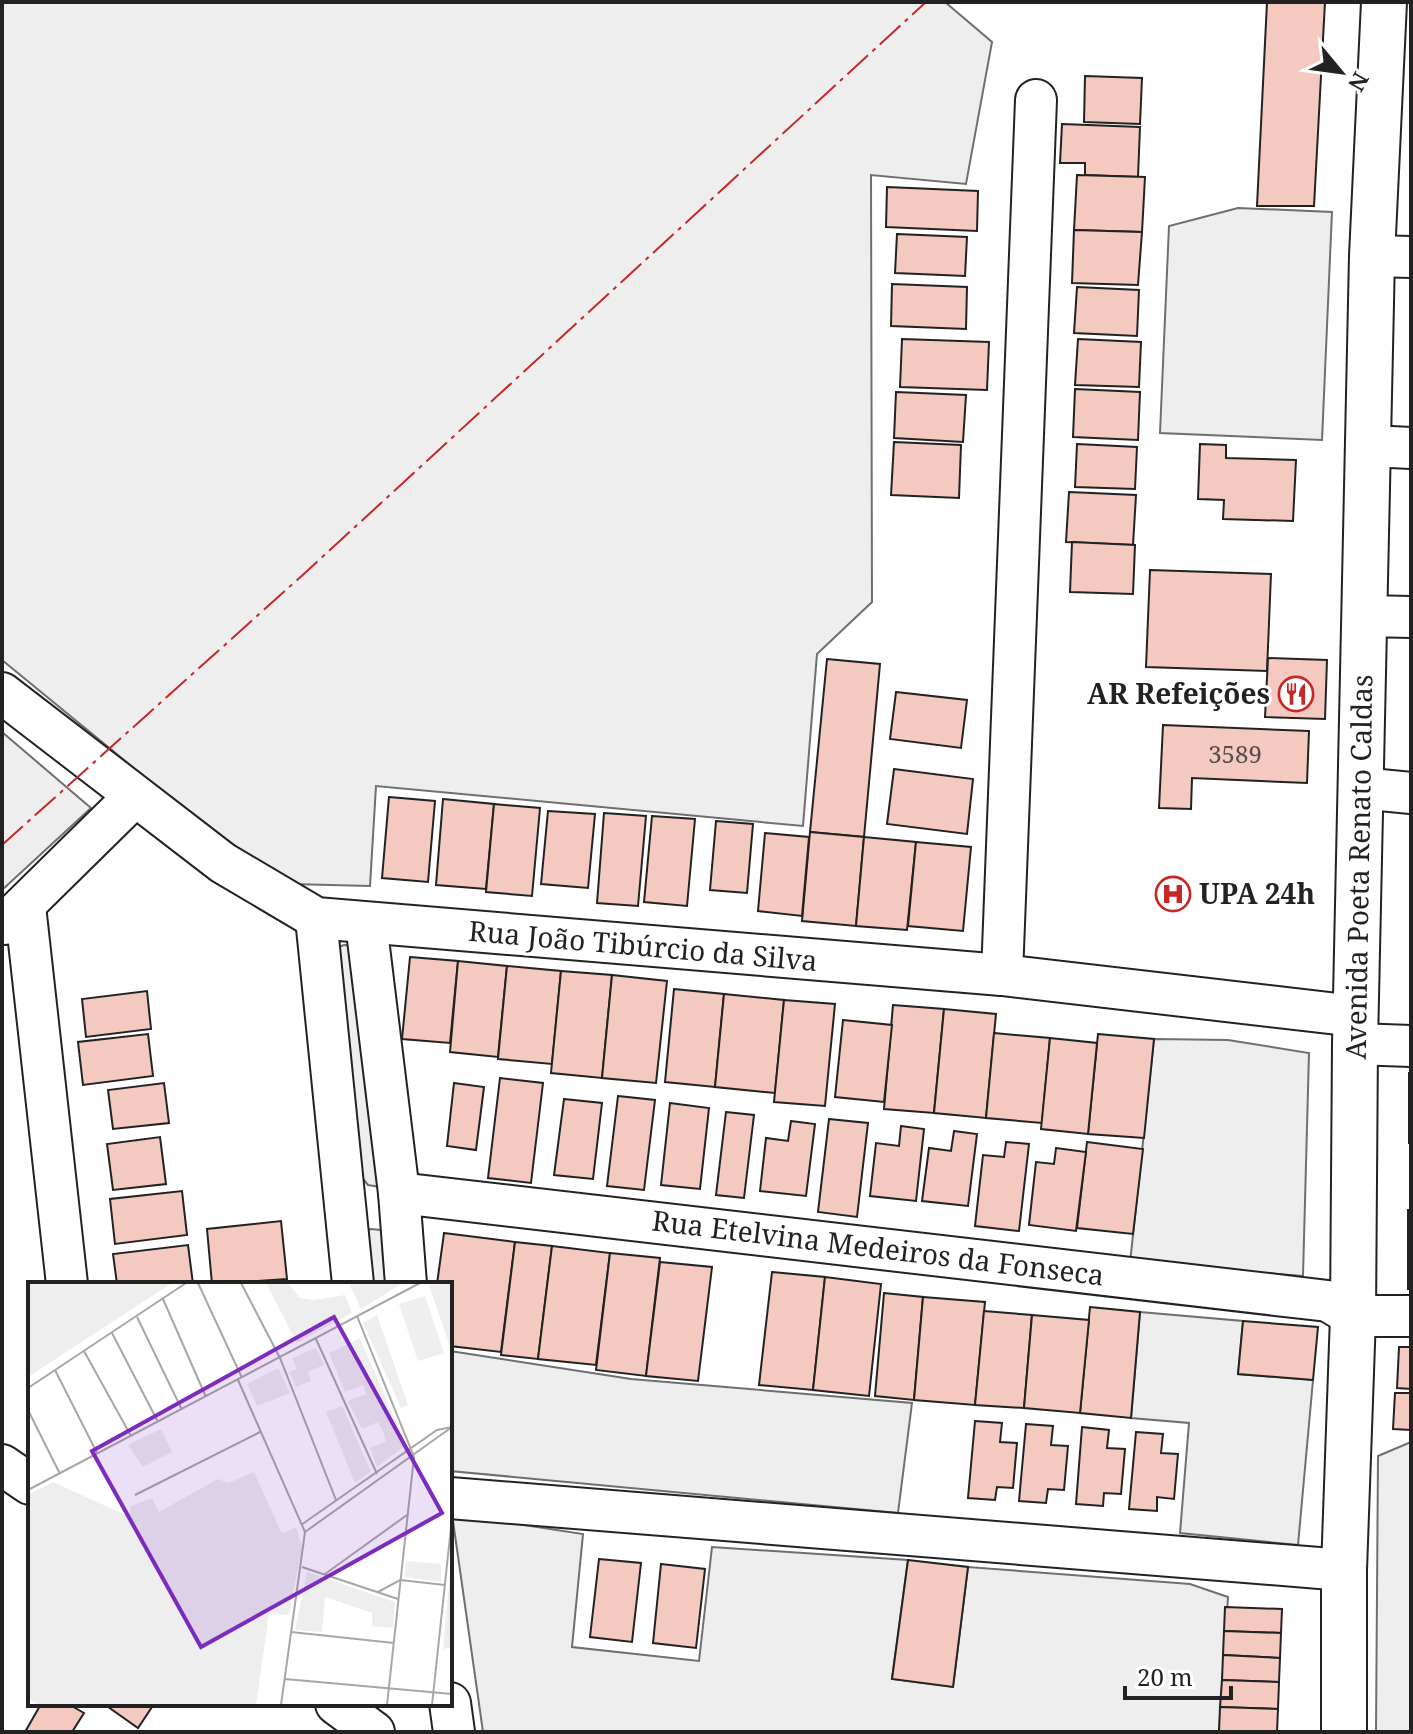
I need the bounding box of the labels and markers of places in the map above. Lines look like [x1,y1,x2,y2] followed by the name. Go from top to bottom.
[1087,674,1270,712] place label: AR Refeições
[1277,675,1315,713] restaurant icon: AR Refeições
[1199,874,1315,912] place label: UPA 24h
[1154,875,1192,913] hospital icon: UPA 24h

